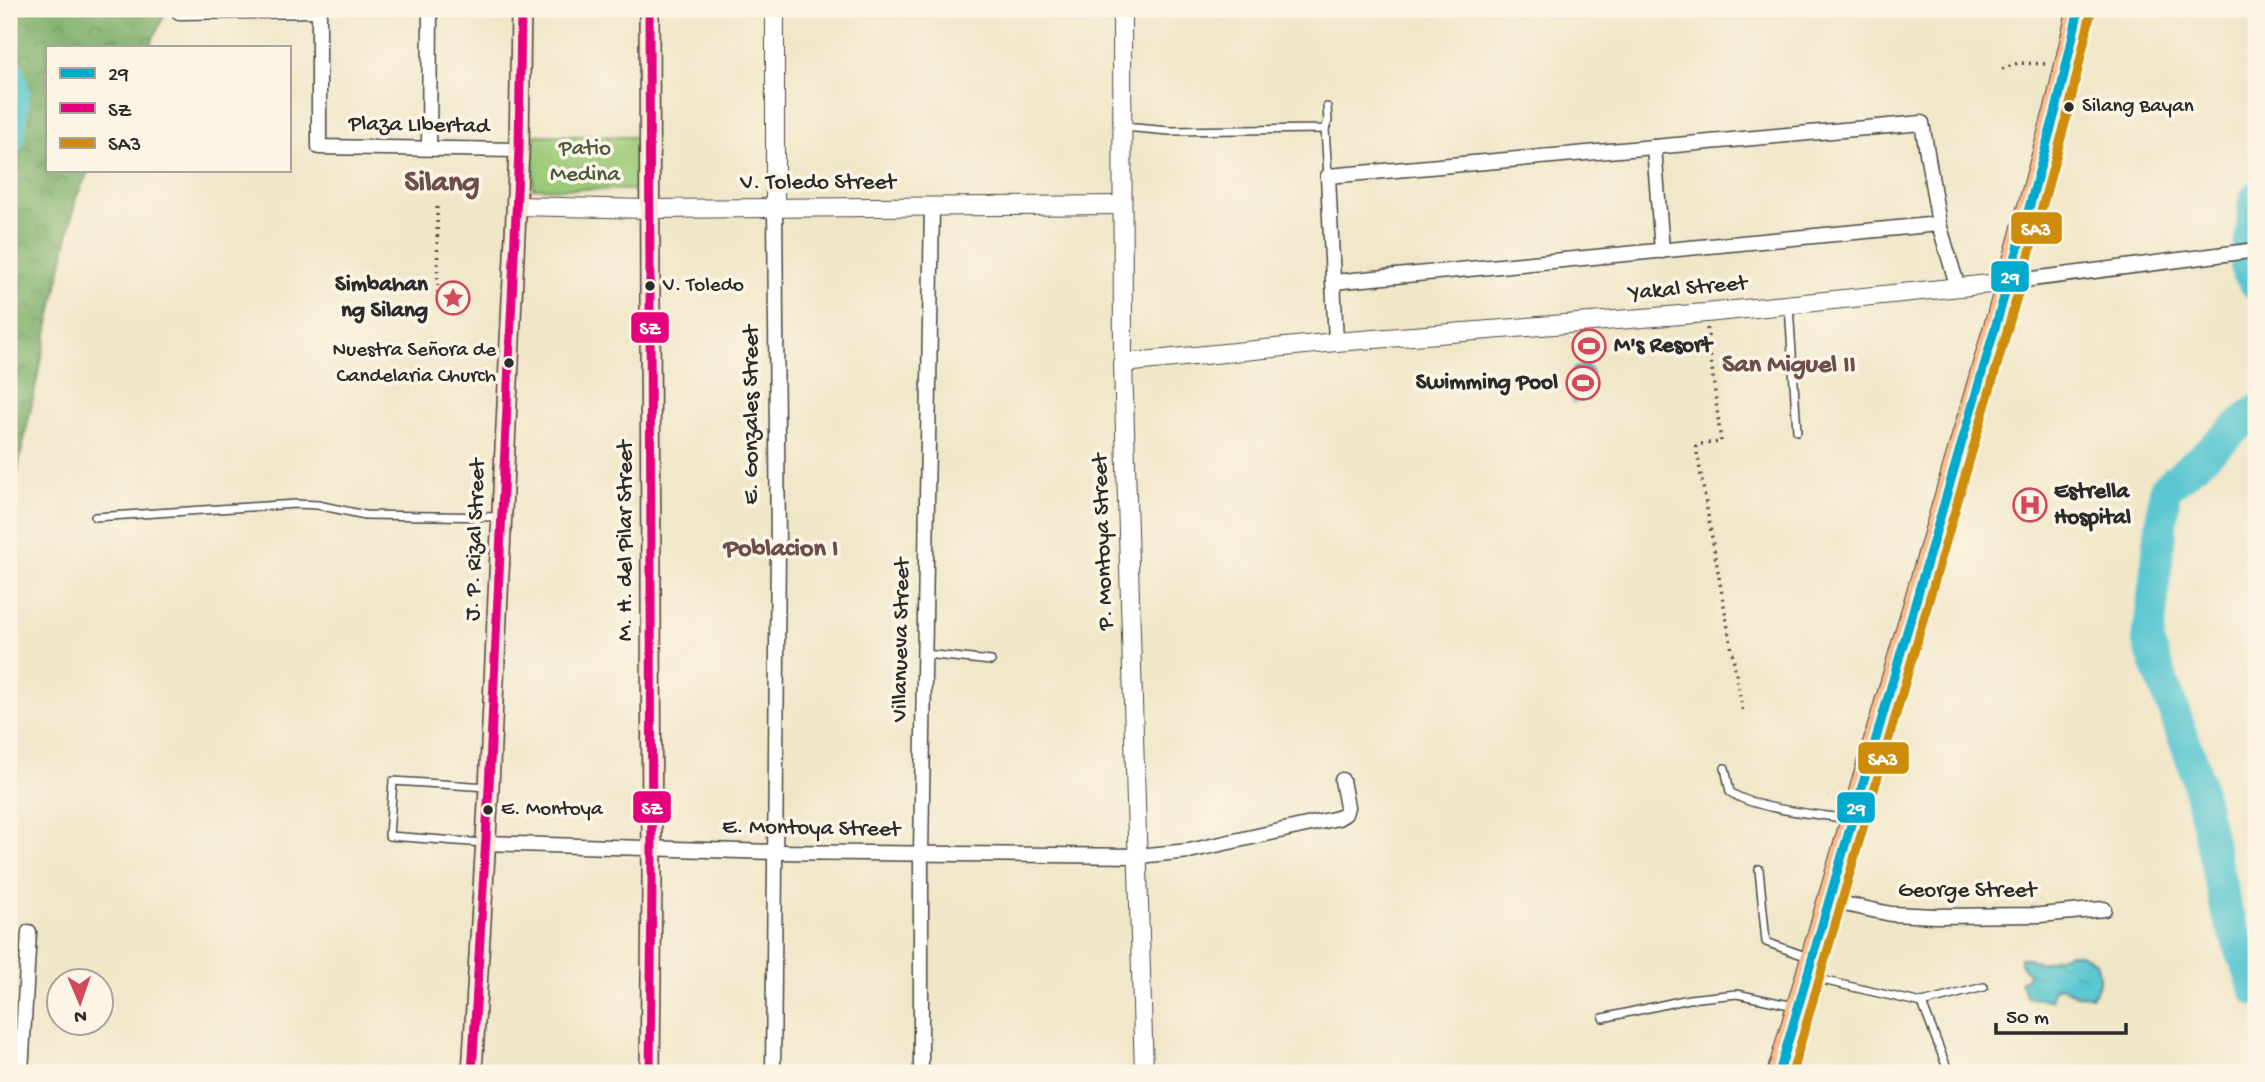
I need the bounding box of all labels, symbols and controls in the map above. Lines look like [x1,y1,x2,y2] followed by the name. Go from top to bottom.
[46,46,290,172] legend
[108,64,129,89] text: 29
[2082,95,2194,120] place label: Silang Bayan
[108,100,132,125] text: SZ
[2062,100,2076,114] marker: Silang Bayan
[347,111,491,141] street label: Plaza LIbertad
[108,134,141,159] text: SA3
[550,136,621,189] park label: Patio Medina
[405,167,480,202] district label: Silang
[739,170,897,197] street label: V. Toledo Street
[2010,211,2063,245] line badge: SA3
[2021,220,2051,243] text: SA3
[1990,260,2030,293] line badge: 29
[2001,268,2020,291] text: 29
[1626,270,1750,308] street label: Yakal Street
[335,272,429,325] place label: Simbahan ng Silang
[662,274,744,299] place label: V. Toledo
[434,279,472,317] place icon: Simbahan ng Silang
[643,279,657,293] marker: V. Toledo
[630,311,670,344] line badge: SZ
[639,319,661,342] text: SZ
[739,324,766,505] street label: E. Gonzales Street
[1570,327,1608,365] sports icon: M's Resort
[1614,333,1714,360] place label: M's Resort
[333,339,497,390] place label: Nuestra Señora de Candelaria Church
[1722,351,1856,382] district label: San Miguel II
[502,356,516,370] marker: Nuestra Señora de Candelaria Church
[1564,364,1602,402] sports icon: Swimming Pool
[1416,370,1558,397] place label: Swimming Pool
[613,439,640,641] street label: M. H. del Pilar Street
[1087,452,1121,632] street label: P. Montoya Street
[460,457,492,621] street label: J. P. Rizal Street
[2054,479,2131,532] place label: Estrella Hospital
[2011,486,2049,524] hospital icon: Estrella Hospital
[722,535,838,566] district label: Poblacion I
[887,556,917,723] street label: Villanueva Street
[1857,741,1910,775] line badge: SA3
[1868,750,1898,773] text: SA3
[632,790,672,824] line badge: SZ
[1836,791,1876,824] line badge: 29
[501,798,604,823] place label: E. Montoya
[641,799,663,822] text: SZ
[1847,799,1866,822] text: 29
[481,803,495,817] marker: E. Montoya
[722,814,902,844] street label: E. Montoya Street
[1898,878,2038,905] street label: George Street
[46,967,116,1036] north arrow
[1996,991,2125,1035] scale bar
[74,1004,87,1027] text: N
[2006,1007,2049,1032] text: 50 m

